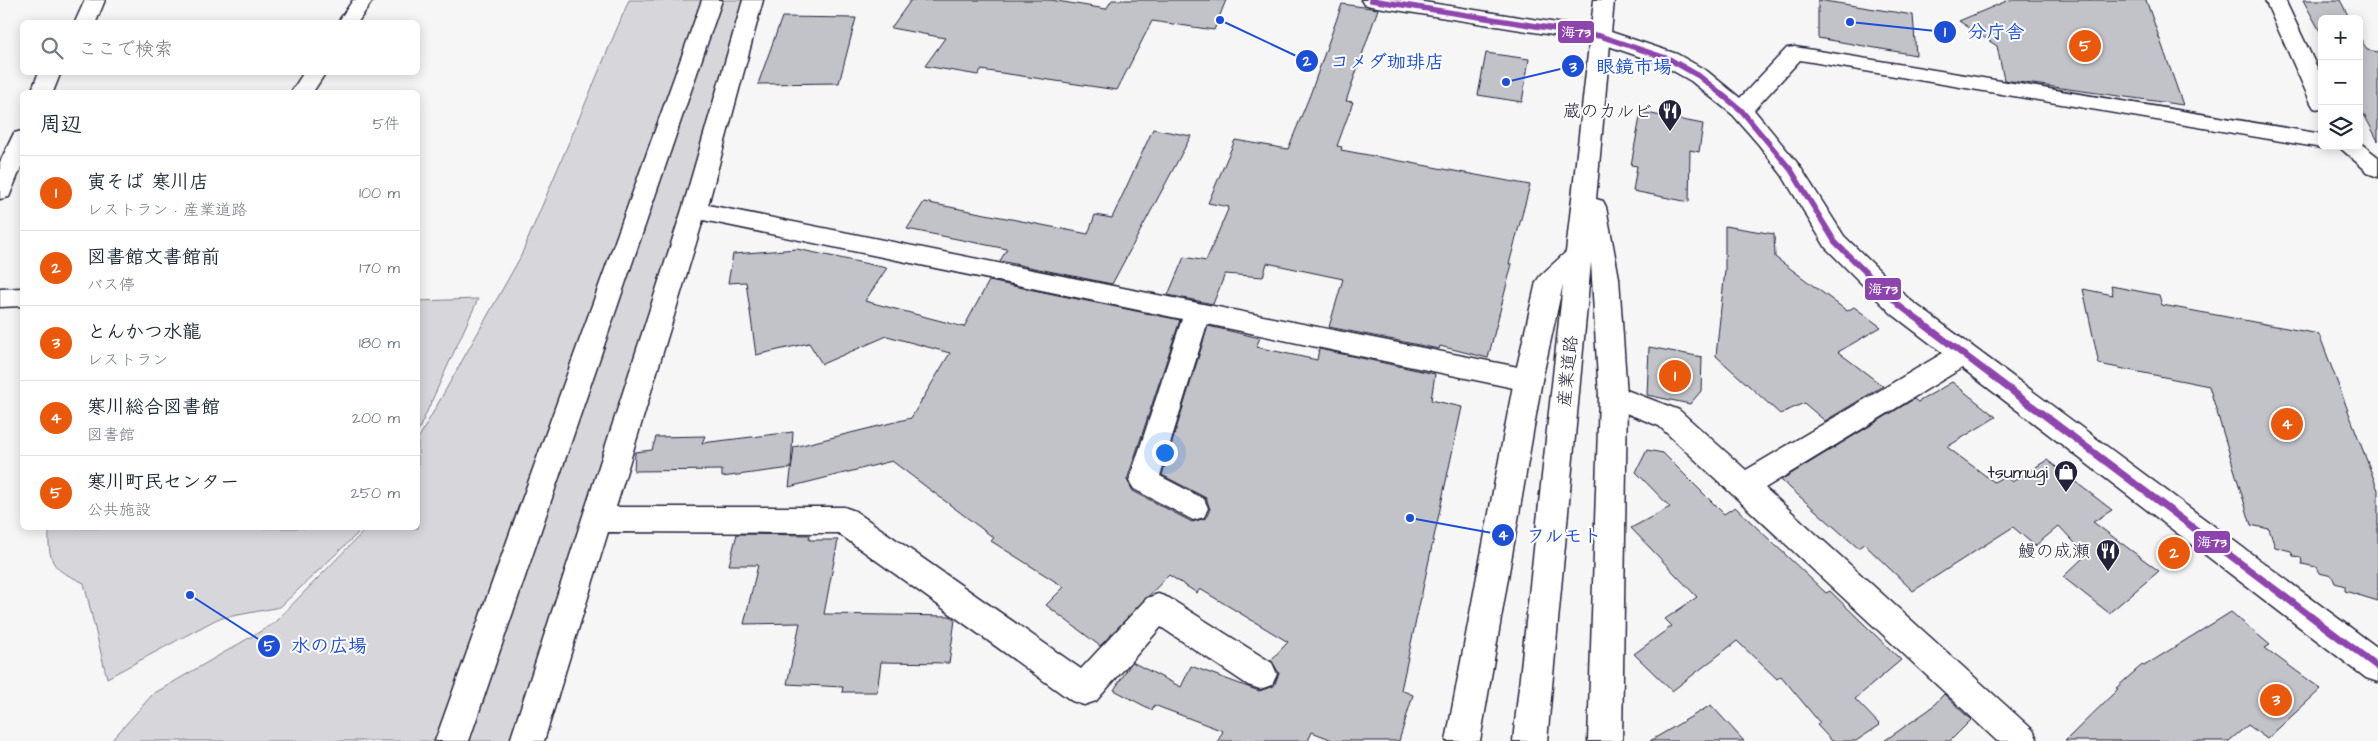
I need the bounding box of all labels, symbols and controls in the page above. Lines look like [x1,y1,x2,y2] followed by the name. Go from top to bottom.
[1933,15,2035,49] callout: 分庁舎
[2318,15,2363,150] map controls
[2318,15,2363,60] button: +
[1967,19,2025,46] text: 分庁舎
[20,20,420,75] search box
[1557,20,1595,44] line badge: 海73
[1944,22,1946,43] text: 1
[1561,23,1592,43] text: 海73
[2069,27,2101,65] pin: 5
[38,34,66,62] icon: search
[78,36,173,63] text: ここで検索
[1295,44,1454,78] callout: コメダ珈琲店
[1330,49,1444,76] text: コメダ珈琲店
[1561,49,1682,83] callout: 眼鏡市場
[1302,51,1312,72] text: 2
[1596,54,1672,81] text: 眼鏡市場
[1568,57,1577,78] text: 3
[2318,60,2363,105] button: −
[1657,98,1683,132] restaurant icon: 蔵のカルビ
[1563,99,1652,124] place label: 蔵のカルビ
[2318,105,2363,150] button: layers
[40,110,82,139] text: 周辺
[373,113,400,135] text: 5件
[87,169,209,196] text: 寅そば 寒川店
[55,182,57,204] text: 1
[359,182,400,204] text: 100 m
[87,199,247,221] text: レストラン · 産業道路
[87,244,220,271] text: 図書館文書館前
[51,257,61,279] text: 2
[359,257,400,279] text: 170 m
[87,274,135,296] text: バス停
[1864,277,1902,301] line badge: 海73
[1868,280,1899,300] text: 海73
[87,319,201,346] text: とんかつ水龍
[52,332,60,354] text: 3
[359,332,400,354] text: 180 m
[1552,334,1584,408] street label: 産業道路
[87,349,168,371] text: レストラン
[1659,357,1691,395] pin: 1
[87,394,220,421] text: 寒川総合図書館
[2271,405,2303,443] pin: 4
[51,407,61,429] text: 4
[352,407,400,429] text: 200 m
[87,424,135,446] text: 図書館
[1152,440,1178,466] your location
[2053,459,2079,493] shop icon: tsumugi
[1987,460,2048,486] place label: tsumugi
[87,469,239,496] text: 寒川町民センター
[50,482,62,504] text: 5
[351,482,400,504] text: 250 m
[87,499,151,521] text: 公共施設
[1491,518,1612,552] callout: フルモト
[1526,523,1602,550] text: フルモト
[1498,525,1509,546] text: 4
[2193,530,2231,554] line badge: 海73
[2197,533,2228,553] text: 海73
[2158,534,2190,572] pin: 2
[2095,538,2121,572] restaurant icon: 鰻の成瀬
[2018,539,2090,564] place label: 鰻の成瀬
[256,629,377,663] callout: 水の広場
[291,633,367,660] text: 水の広場
[264,636,275,657] text: 5
[2260,681,2292,719] pin: 3

